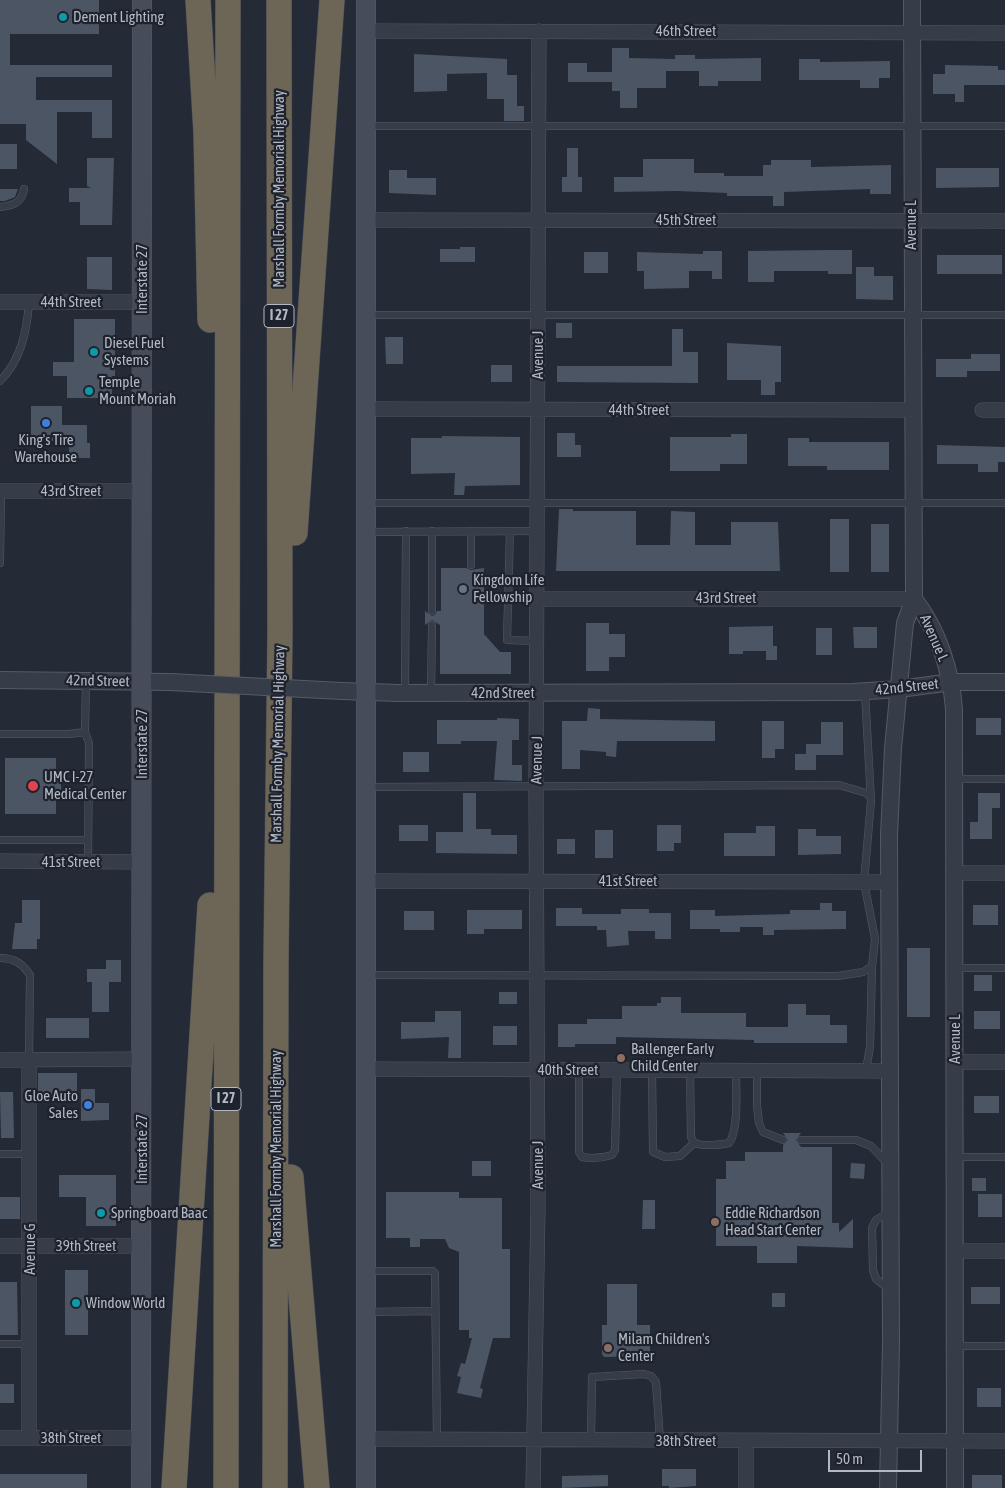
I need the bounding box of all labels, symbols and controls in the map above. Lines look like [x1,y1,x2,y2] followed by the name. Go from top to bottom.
[73,8,164,26] place label: Dement Lighting
[57,11,69,23] marker: Dement Lighting
[656,22,716,40] street label: 46th Street
[270,90,288,288] street label: Marshall Formby Memorial Highway
[902,200,920,250] street label: Avenue L
[656,211,716,229] street label: 45th Street
[133,244,151,314] street label: Interstate 27
[41,293,101,311] street label: 44th Street
[264,304,294,328] road number: I 27
[529,331,547,379] street label: Avenue J
[104,334,165,369] place label: Diesel Fuel Systems
[88,346,100,358] marker: Diesel Fuel Systems
[99,373,176,408] place label: Temple Mount Moriah
[83,385,95,397] marker: Temple Mount Moriah
[609,401,669,419] street label: 44th Street
[40,417,52,429] marker: King's Tire Warehouse
[15,431,77,466] place label: King's Tire Warehouse
[41,482,101,500] street label: 43rd Street
[473,571,544,606] place label: Kingdom Life Fellowship
[457,583,469,595] marker: Kingdom Life Fellowship
[696,589,756,607] street label: 43rd Street
[916,612,952,664] street label: Avenue L
[267,645,289,843] street label: Marshall Formby Memorial Highway
[66,671,130,691] street label: 42nd Street
[875,675,939,699] street label: 42nd Street
[471,684,535,702] street label: 42nd Street
[133,709,151,779] street label: Interstate 27
[528,736,546,784] street label: Avenue J
[44,768,126,803] place label: UMC I-27 Medical Center
[26,779,40,793] marker: UMC I-27 Medical Center
[42,853,100,871] street label: 41st Street
[599,872,657,890] street label: 41st Street
[946,1014,964,1064] street label: Avenue L
[631,1040,714,1075] place label: Ballenger Early Child Center
[267,1050,285,1248] street label: Marshall Formby Memorial Highway
[615,1052,627,1064] marker: Ballenger Early Child Center
[538,1061,598,1079] street label: 40th Street
[24,1087,78,1122] place label: Gloe Auto Sales
[211,1088,241,1110] road number: I 27
[82,1099,94,1111] marker: Gloe Auto Sales
[133,1114,151,1184] street label: Interstate 27
[529,1141,547,1189] street label: Avenue J
[111,1204,207,1222] place label: Springboard Baac
[725,1204,821,1239] place label: Eddie Richardson Head Start Center
[95,1207,107,1219] marker: Springboard Baac
[709,1216,721,1228] marker: Eddie Richardson Head Start Center
[21,1223,39,1275] street label: Avenue G
[56,1237,116,1255] street label: 39th Street
[86,1294,165,1312] place label: Window World
[70,1297,82,1309] marker: Window World
[618,1330,710,1365] place label: Milam Children's Center
[602,1342,614,1354] marker: Milam Children's Center
[41,1429,101,1447] street label: 38th Street
[656,1432,716,1450] street label: 38th Street
[830,1440,924,1472] scale bar
[836,1450,863,1467] text: 50 m

